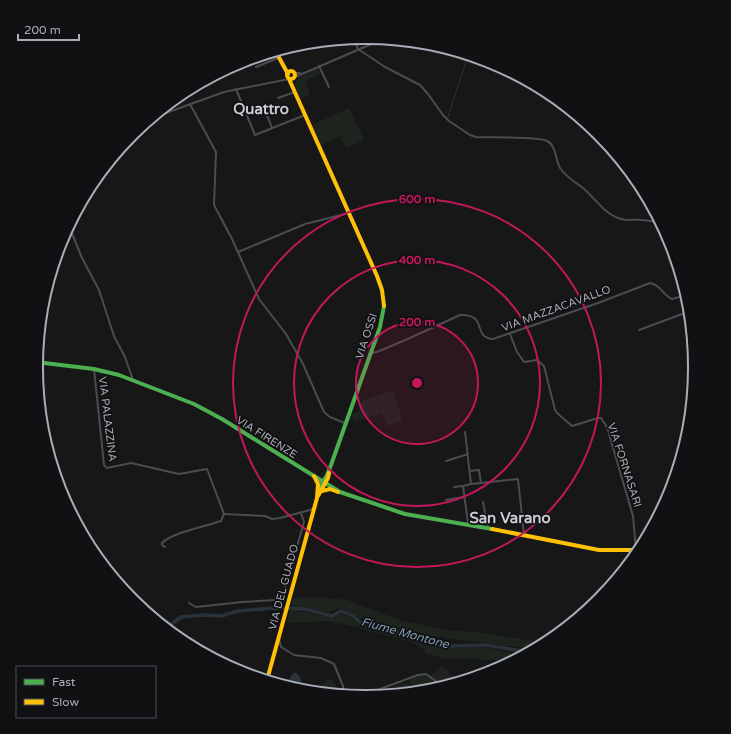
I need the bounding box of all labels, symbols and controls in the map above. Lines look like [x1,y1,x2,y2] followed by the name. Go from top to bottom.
[18,16,79,42] scale bar
[24,23,61,37] text: 200 m
[233,100,289,118] district label: Quattro
[399,192,435,206] text: 600 m
[399,253,435,267] text: 400 m
[500,283,613,334] street label: VIA MAZZACAVALLO
[353,312,380,361] street label: VIA OSSI
[399,315,435,329] text: 200 m
[96,376,119,462] street label: VIA PALAZZINA
[410,376,424,390] centre of rings
[234,414,300,461] street label: VIA FIRENZE
[605,421,644,509] street label: VIA FORNASARI
[469,509,551,527] district label: San Varano
[266,543,301,631] street label: VIA DEL GUADO
[360,615,452,652] water label: Fiume Montone
[16,666,156,718] legend
[52,675,76,689] text: Fast
[52,695,79,709] text: Slow

